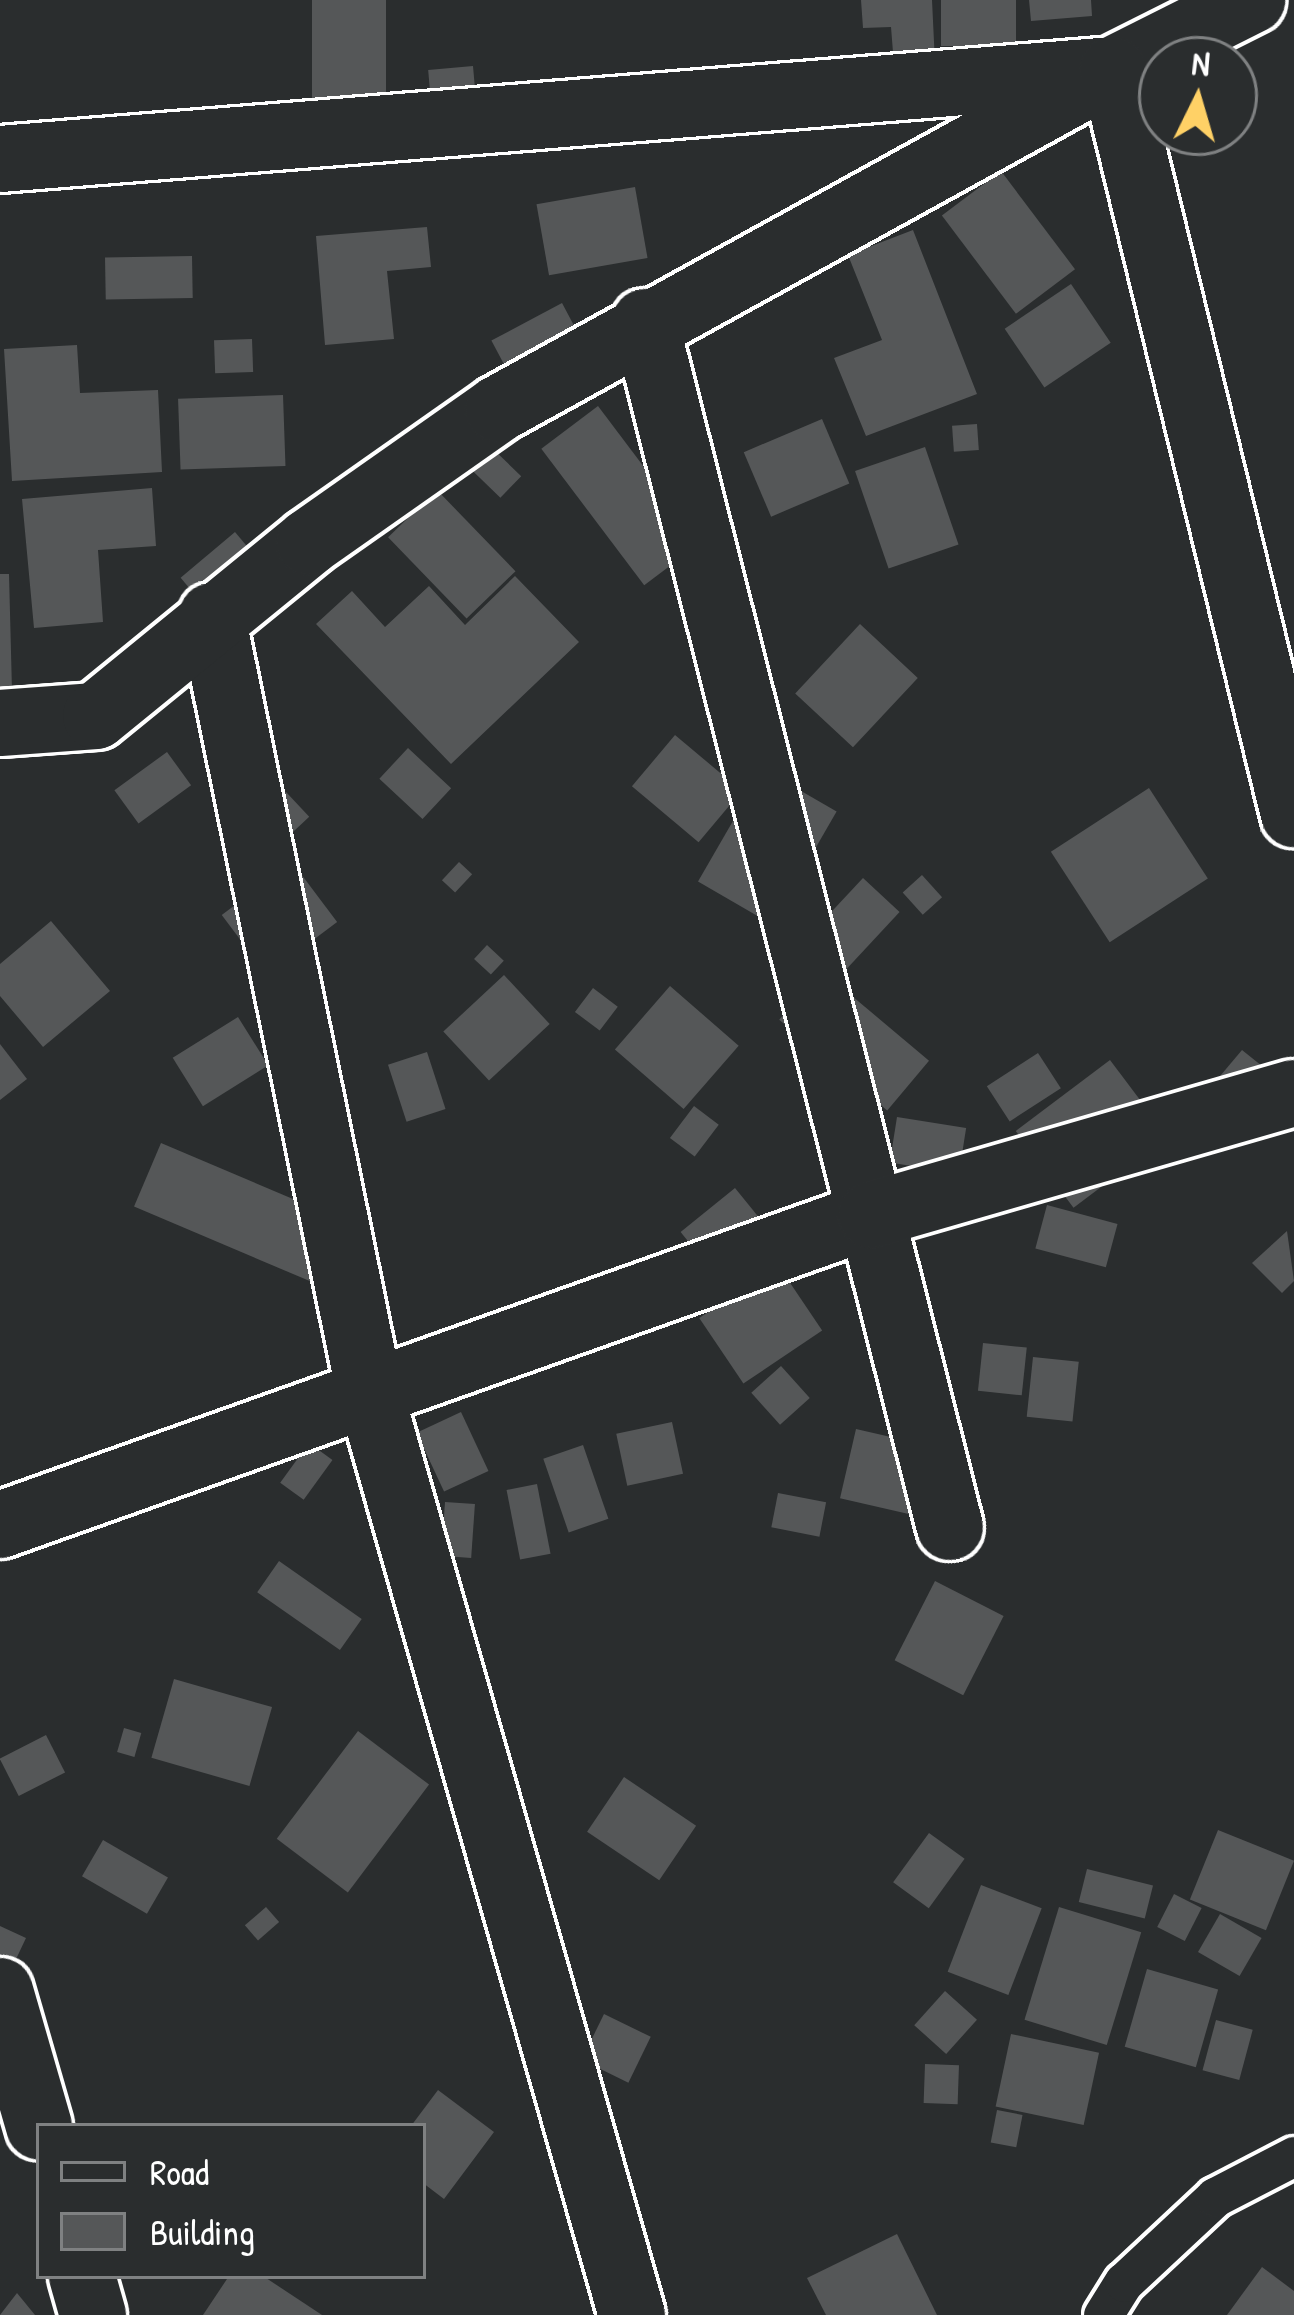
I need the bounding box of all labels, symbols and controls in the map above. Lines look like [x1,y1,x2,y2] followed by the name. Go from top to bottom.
[1138,36,1258,156] north arrow
[1190,40,1212,86] text: N
[36,2123,426,2279] legend
[150,2147,209,2196] text: Road
[150,2207,255,2256] text: Building

